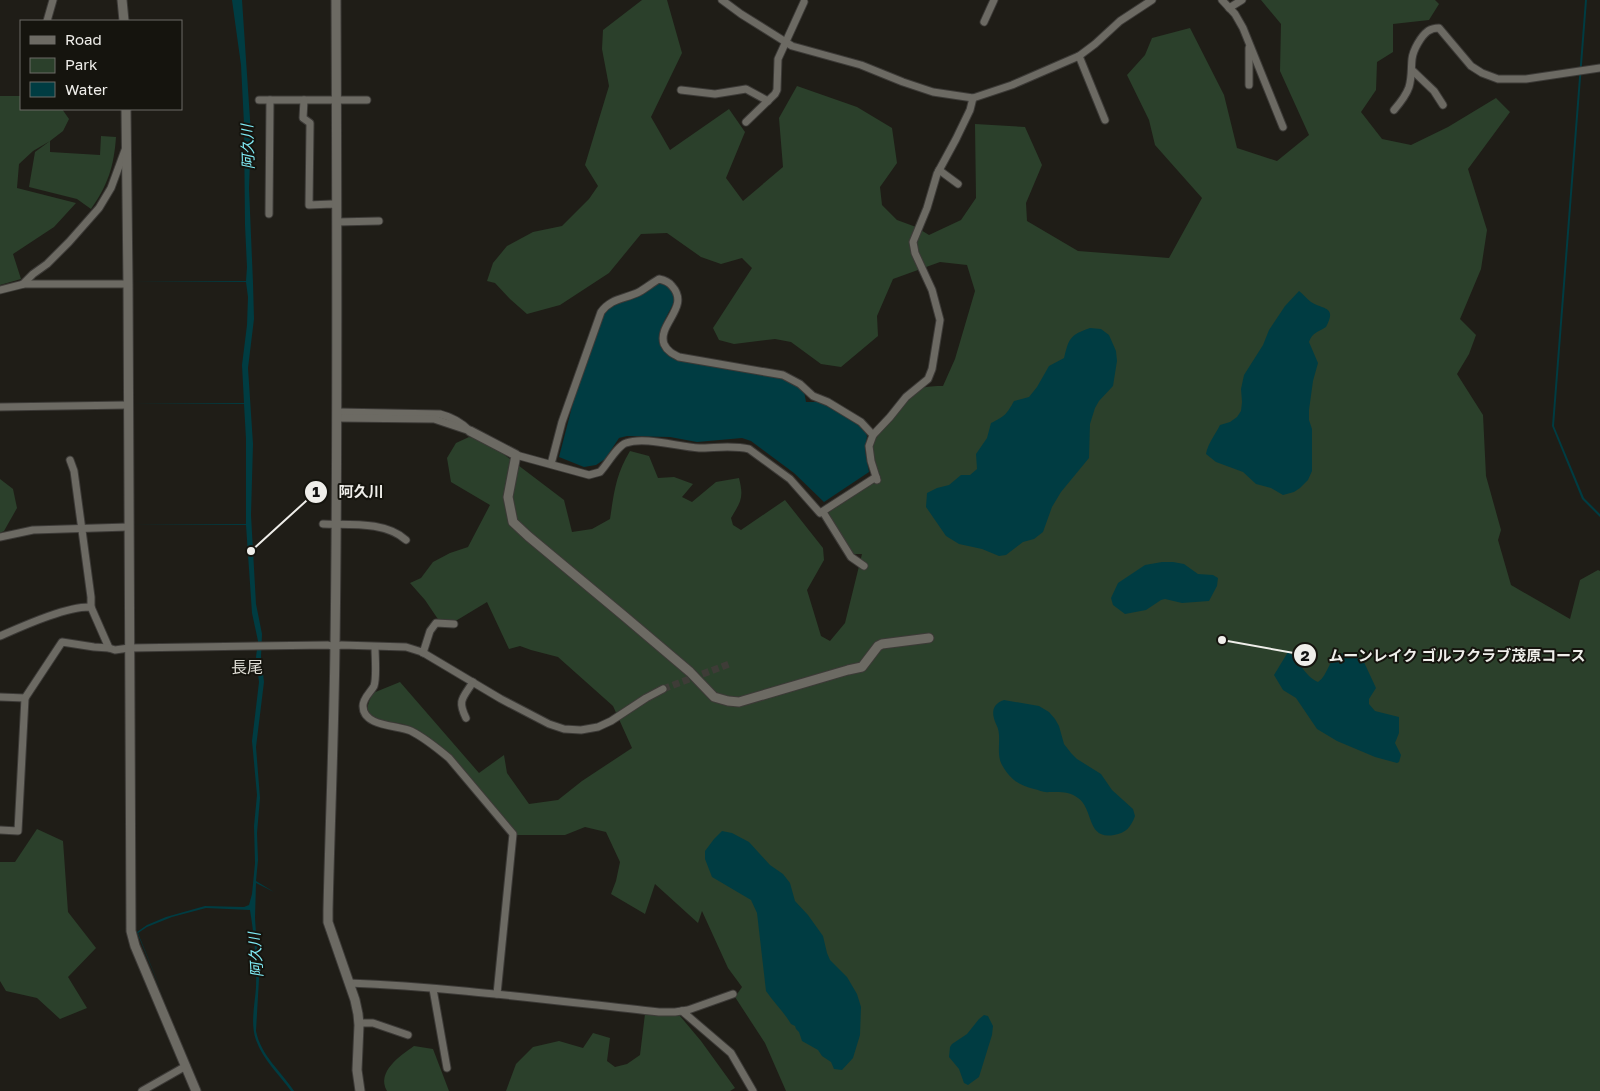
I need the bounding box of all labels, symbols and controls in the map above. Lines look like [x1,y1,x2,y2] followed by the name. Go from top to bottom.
[20,20,182,110] legend
[65,30,102,48] text: Road
[65,55,98,73] text: Park
[65,80,108,98] text: Water
[237,122,257,170] water label: 阿久川
[304,477,394,507] callout: 阿久川
[312,482,320,500] text: 1
[338,482,384,500] text: 阿久川
[1292,640,1596,670] callout: ムーンレイク ゴルフクラブ茂原コース
[1300,646,1310,664] text: 2
[1329,646,1585,664] text: ムーンレイク ゴルフクラブ茂原コース
[231,657,263,677] district label: 長尾
[244,930,266,978] water label: 阿久川

